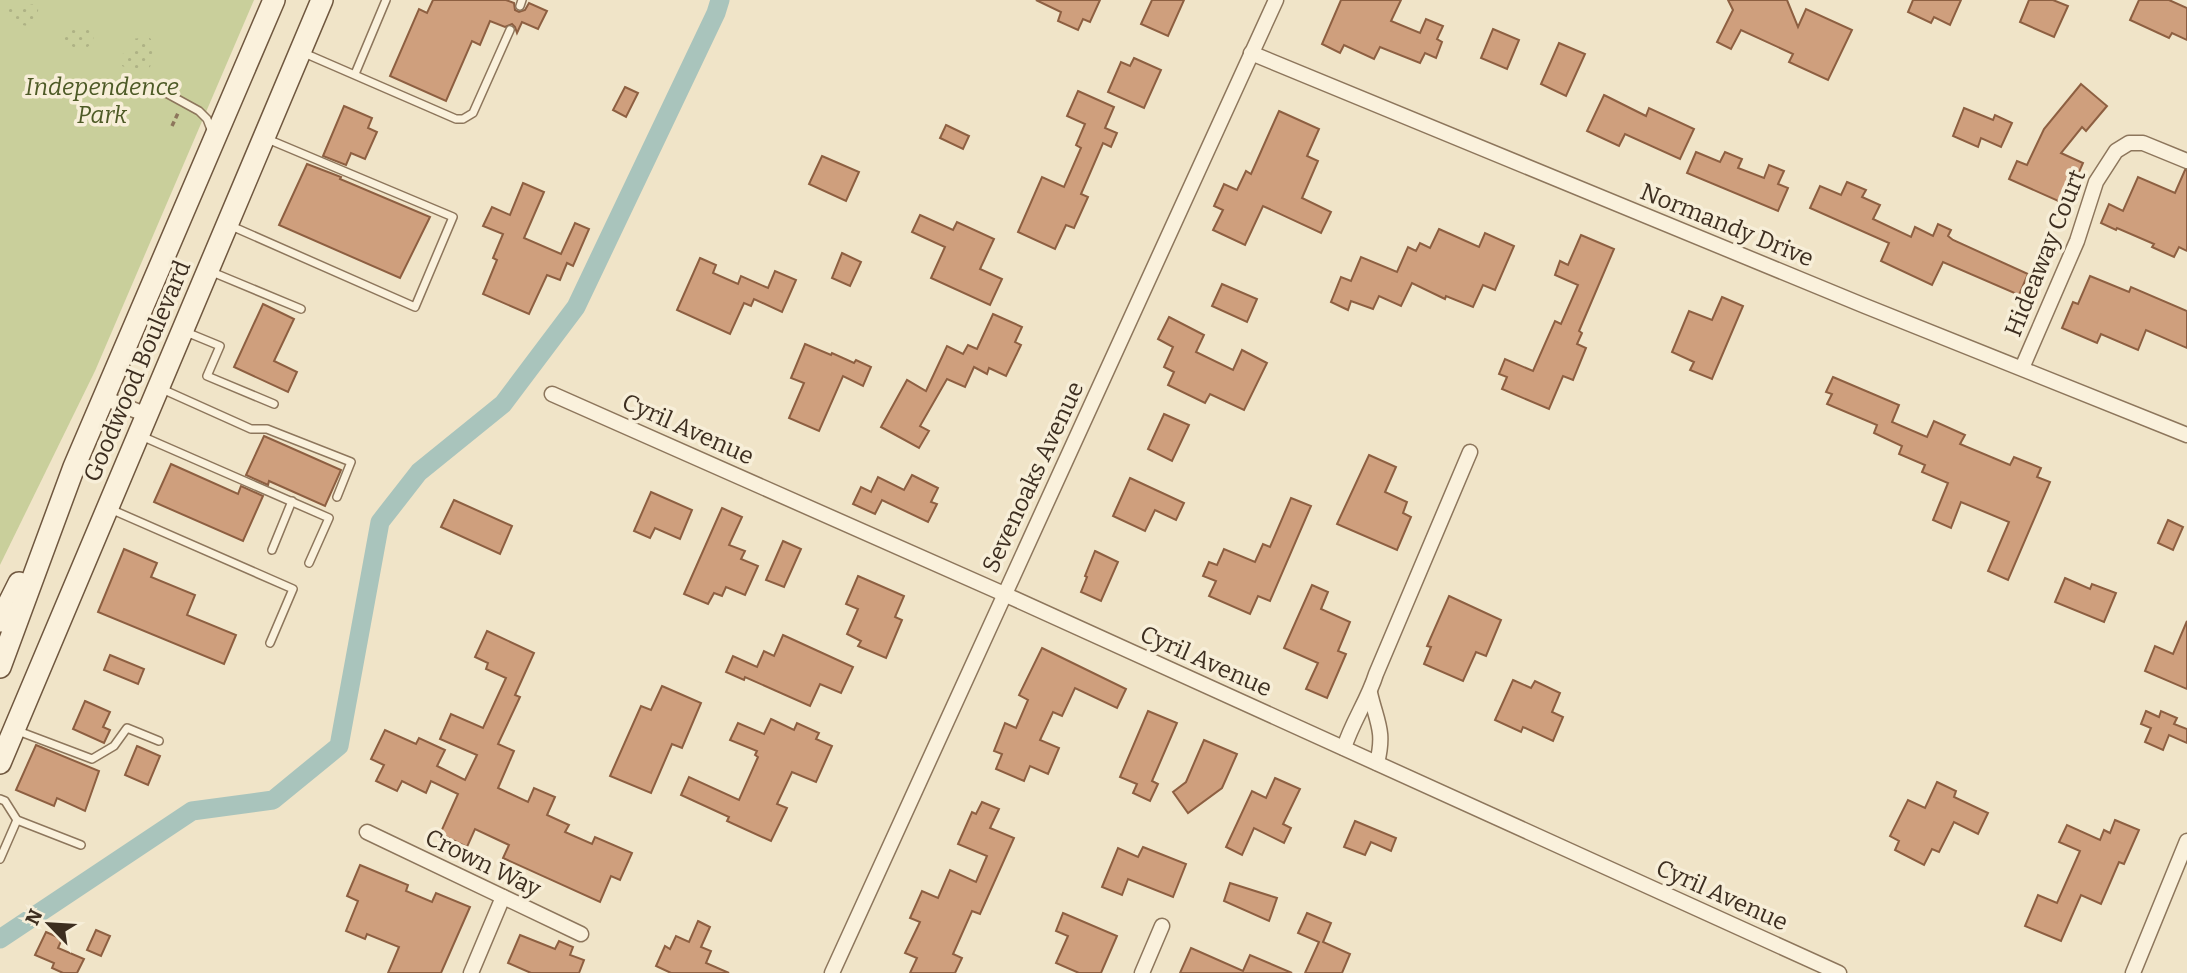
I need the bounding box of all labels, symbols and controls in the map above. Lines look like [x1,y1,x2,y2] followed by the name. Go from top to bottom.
[25,73,179,129] park label: Independence Park
[1999,165,2091,341] street label: Hideaway Court
[1636,177,1818,273] street label: Normandy Drive
[78,256,196,486] street label: Goodwood Boulevard
[976,377,1090,577] street label: Sevenoaks Avenue
[618,388,758,470] street label: Cyril Avenue
[1136,620,1276,702] street label: Cyril Avenue
[421,823,546,903] street label: Crown Way
[1652,854,1792,936] street label: Cyril Avenue
[14,889,84,959] north arrow
[21,905,48,929] text: N

